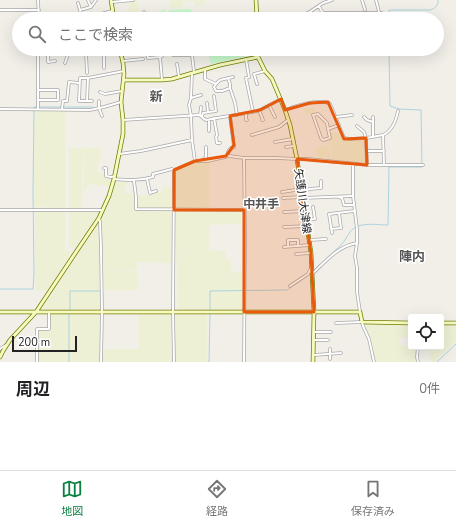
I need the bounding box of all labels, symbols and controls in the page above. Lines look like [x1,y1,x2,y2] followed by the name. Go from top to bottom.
[12,12,444,56] search box
[26,23,48,45] icon: search
[58,25,133,45] text: ここで検索
[149,88,163,106] district label: 新
[290,167,315,235] street label: 矢護川大津線
[243,196,279,212] district label: 中井手
[399,248,425,266] district label: 陣内
[408,314,444,350] map controls
[408,314,444,350] button: locate
[12,334,77,353] scale bar
[18,335,50,350] text: 200 m
[16,378,50,401] text: 周辺
[419,380,440,398] text: 0件
[61,478,83,519] tab: 地図
[206,478,228,519] tab: 経路
[351,478,395,519] tab: 保存済み

